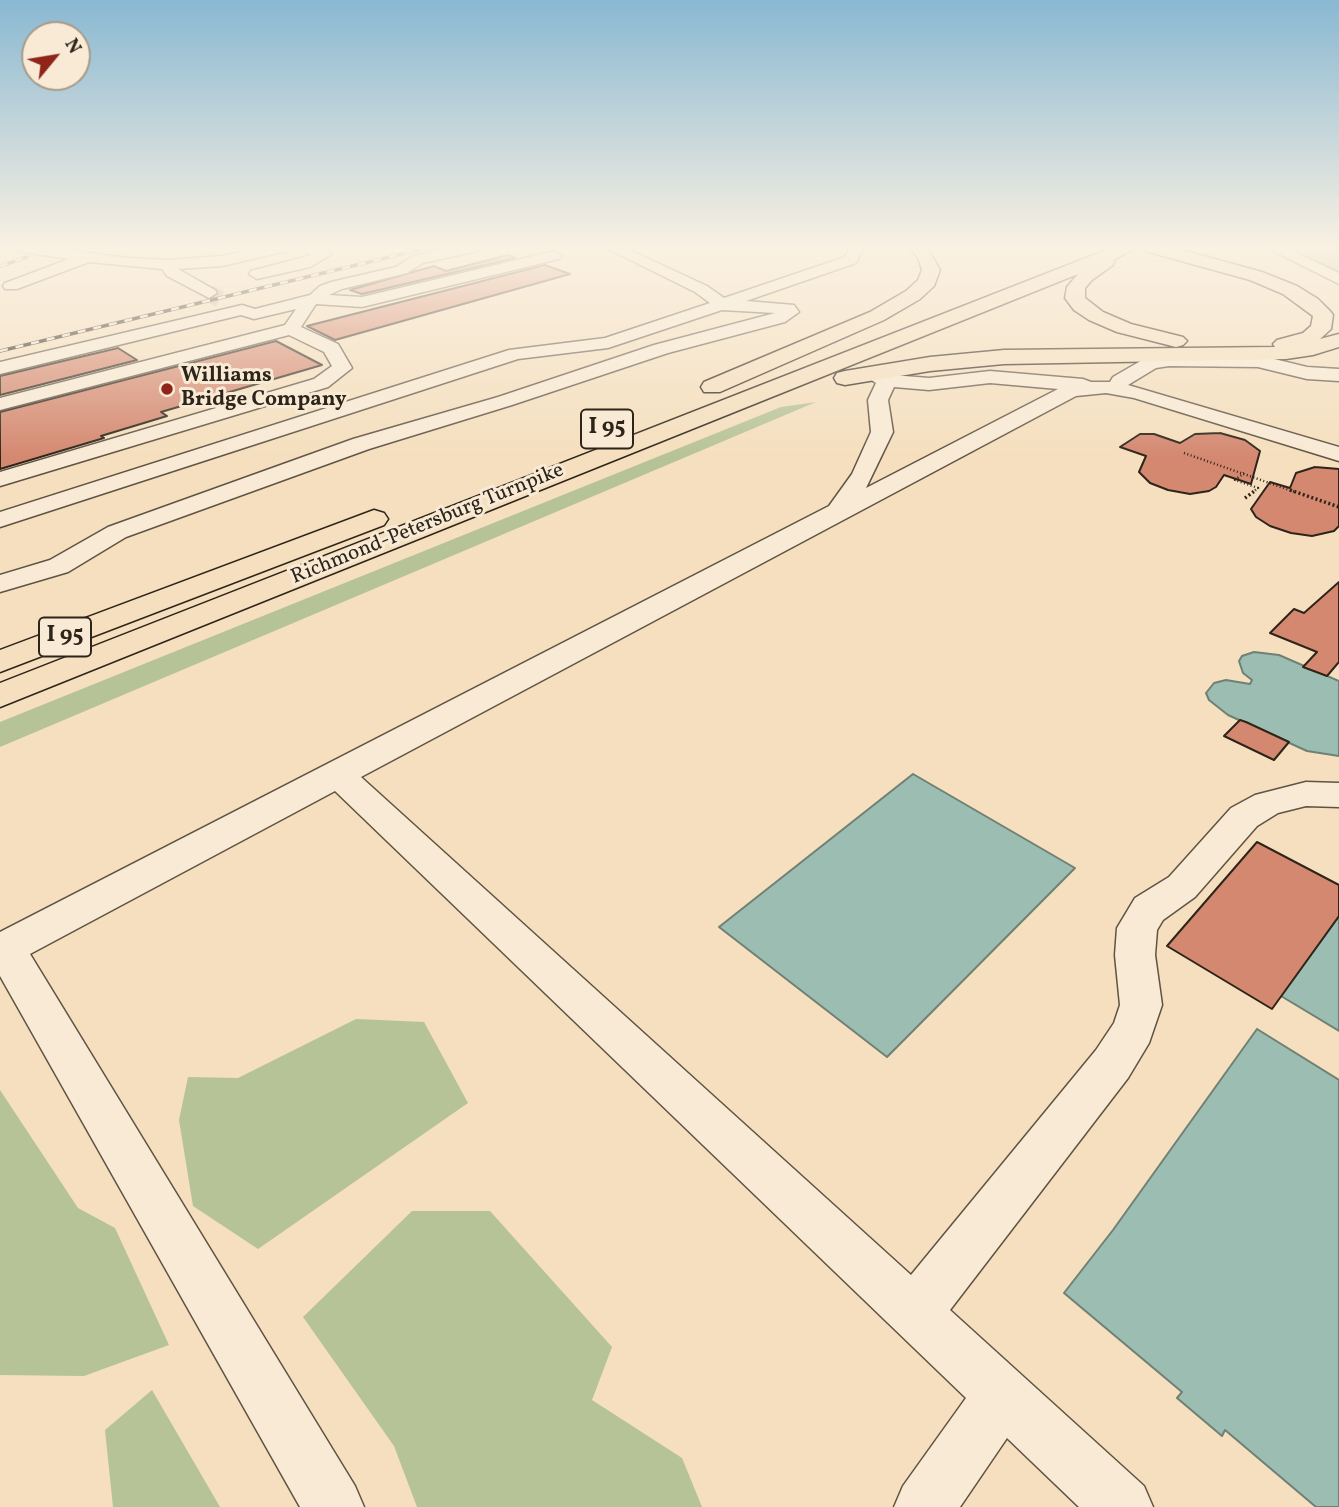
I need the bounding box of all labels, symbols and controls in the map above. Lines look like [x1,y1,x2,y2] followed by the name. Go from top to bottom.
[21,21,91,91] north arrow
[58,34,87,59] text: N
[181,364,346,414] place label: Williams Bridge Company
[159,381,175,397] marker: Williams Bridge Company
[581,410,633,448] road number: I 95
[288,459,568,591] street label: Richmond-Petersburg Turnpike
[39,618,91,656] road number: I 95

